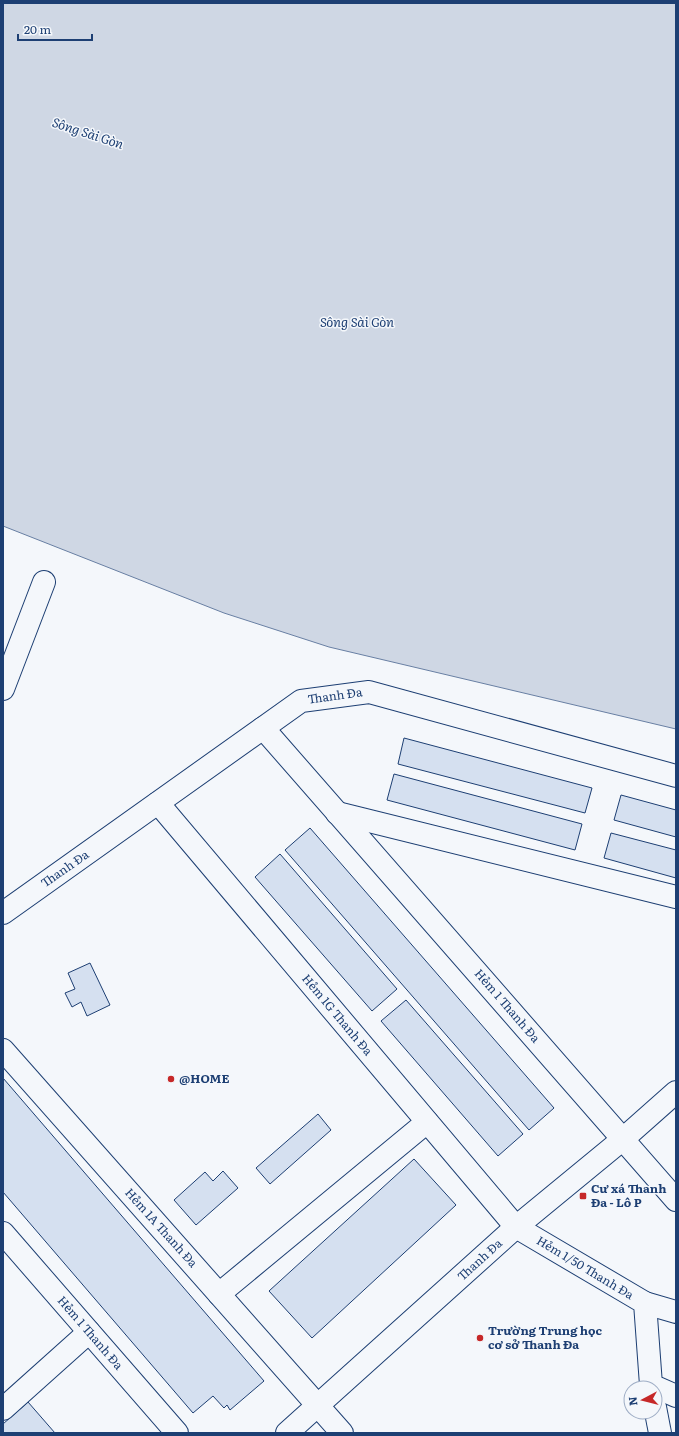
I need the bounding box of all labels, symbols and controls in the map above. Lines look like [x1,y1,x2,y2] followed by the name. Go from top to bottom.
[18,16,92,42] scale bar
[24,20,51,38] text: 20 m
[50,112,127,153] water label: Sông Sài Gòn
[320,312,394,331] water label: Sông Sài Gòn
[306,682,364,708] street label: Thanh Đa
[37,845,93,891] street label: Thanh Đa
[471,965,545,1047] street label: Hẻm 1 Thanh Đa
[298,970,378,1059] street label: Hẻm 1G Thanh Đa
[179,1069,229,1087] place label: @HOME
[166,1074,176,1084] marker: @HOME
[591,1179,666,1211] place label: Cư xá Thanh Đa - Lô P
[121,1184,203,1271] street label: Hẻm 1A Thanh Đa
[578,1191,588,1201] marker: Cư xá Thanh Đa - Lô P
[533,1231,638,1304] street label: Hẻm 1/50 Thanh Đa
[453,1234,506,1284] street label: Thanh Đa
[54,1292,128,1374] street label: Hẻm 1 Thanh Đa
[488,1321,603,1353] place label: Trường Trung học cơ sở Thanh Đa
[475,1333,485,1343] marker: Trường Trung học cơ sở Thanh Đa
[623,1380,663,1420] north arrow
[624,1396,641,1407] text: N

